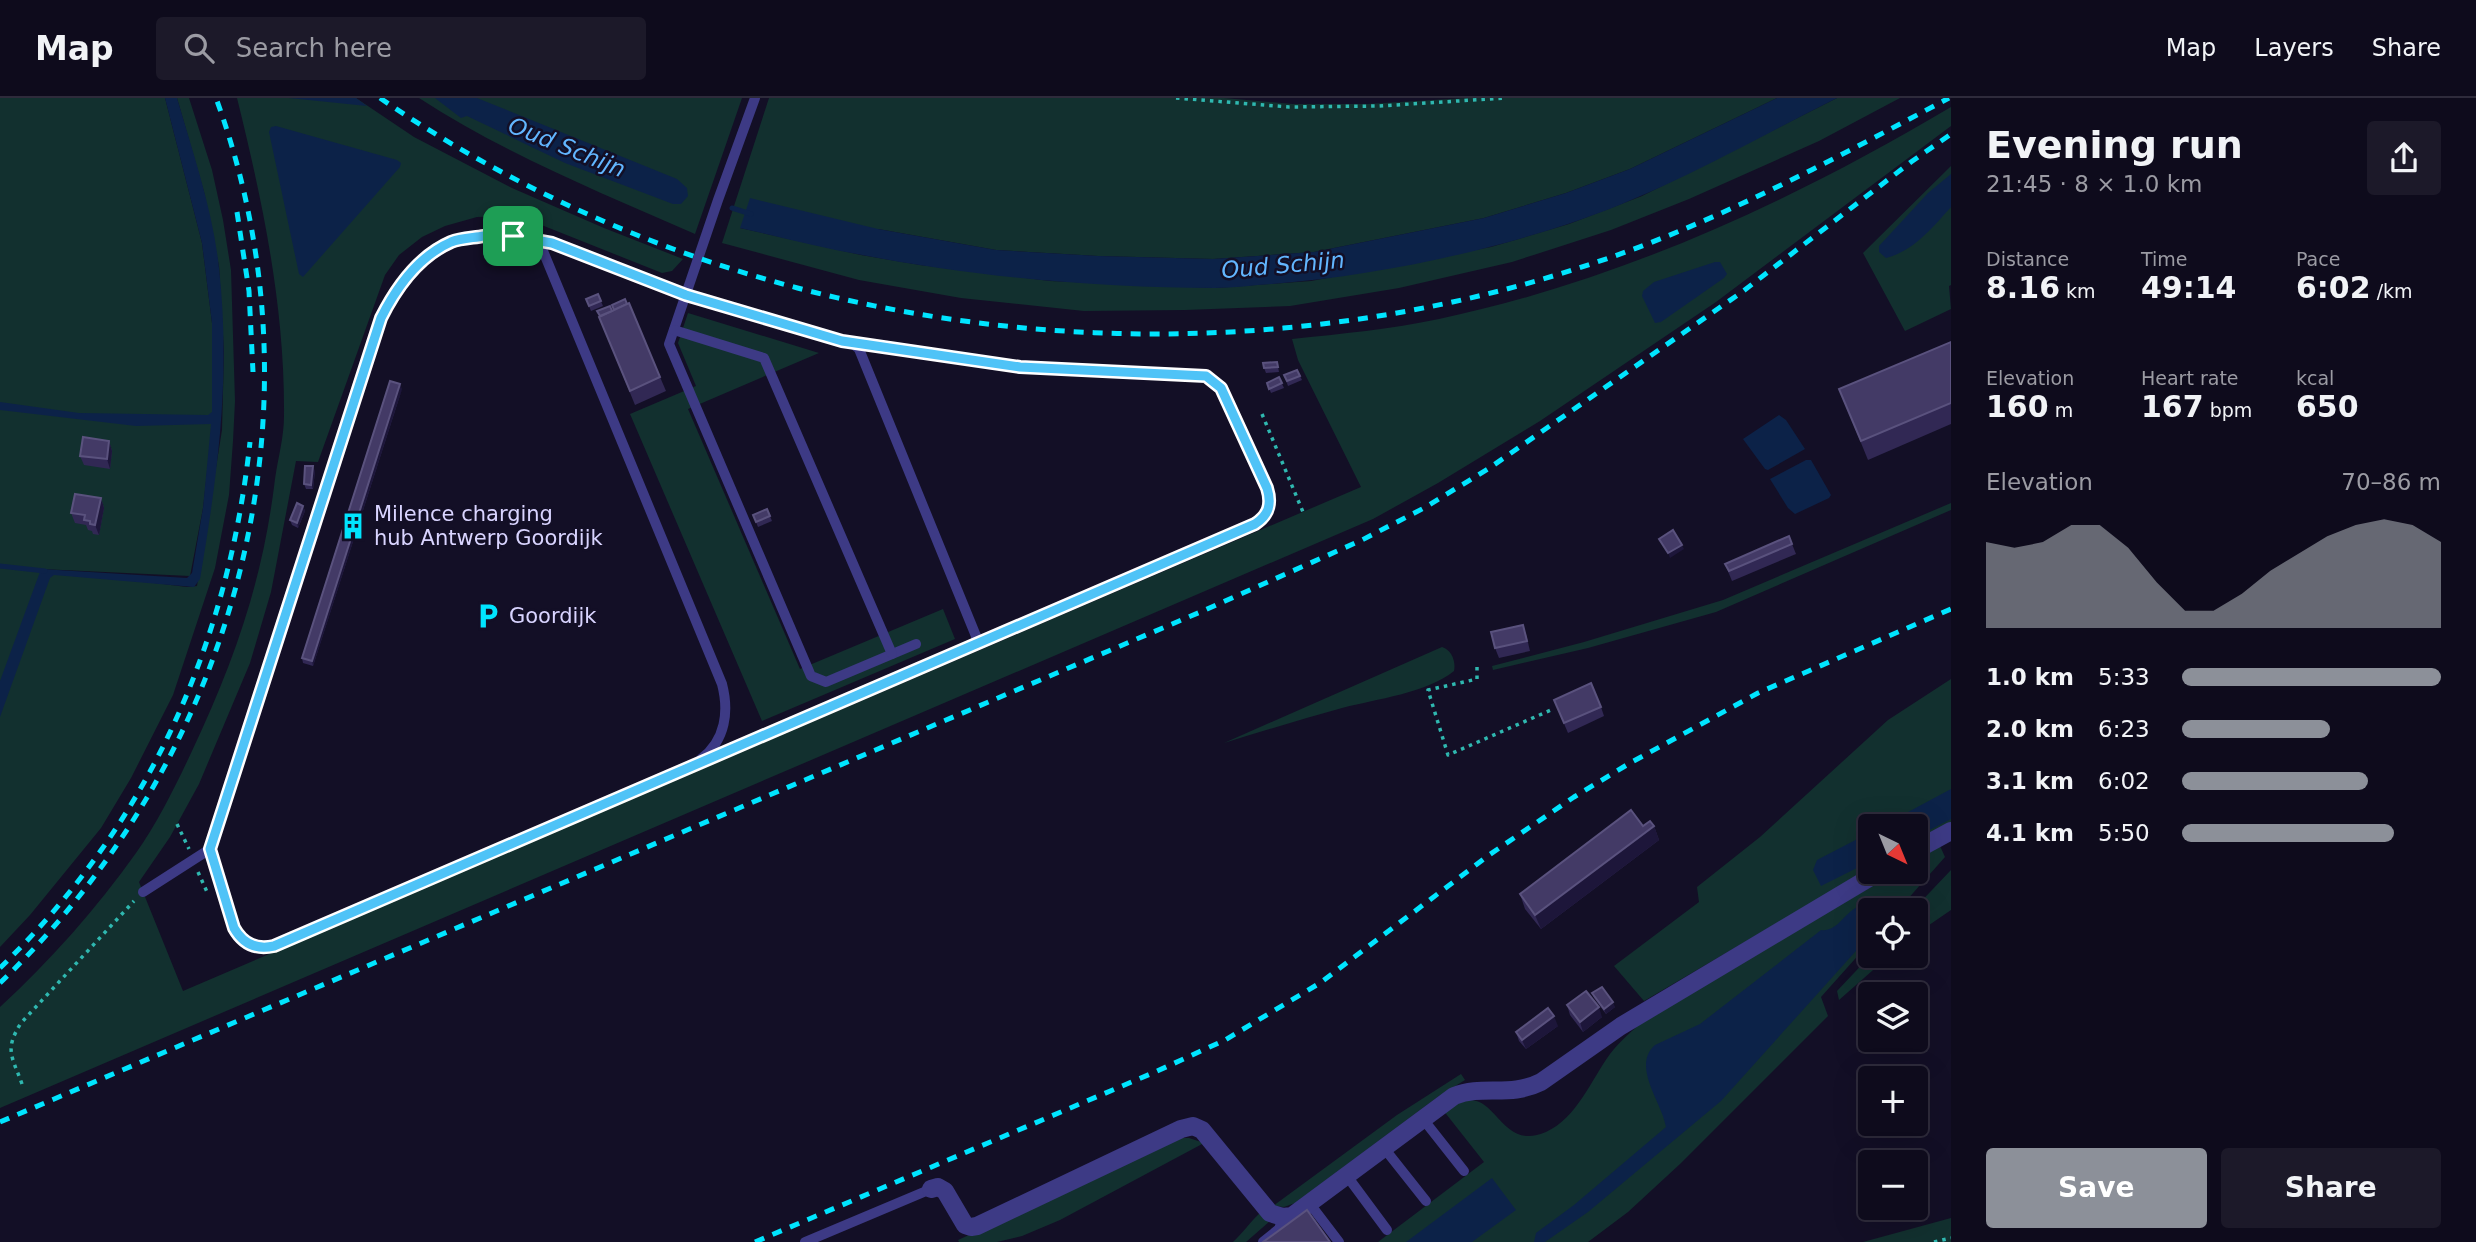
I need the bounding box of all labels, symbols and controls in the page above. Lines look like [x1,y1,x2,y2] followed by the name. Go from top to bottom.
[156,17,646,80] search box
[35,29,114,68] text: Map
[180,29,218,67] icon: search
[236,33,392,63] text: Search here
[2166,34,2216,62] text: Map
[2254,34,2334,62] text: Layers
[2372,34,2441,62] text: Share
[505,112,629,182] water label: Oud Schijn
[2367,121,2441,195] button: share
[1986,123,2243,167] text: Evening run
[1986,171,2202,197] text: 21:45 · 8 × 1.0 km
[483,206,543,266] pin
[494,217,532,255] icon: arrive
[1220,247,1346,283] water label: Oud Schijn
[1986,248,2069,270] text: Distance
[2141,248,2188,270] text: Time
[2296,248,2340,270] text: Pace
[1986,270,2060,305] text: 8.16
[2141,270,2237,305] text: 49:14
[2296,270,2371,305] text: 6:02
[2060,280,2096,302] text: km
[2371,280,2413,302] text: /km
[1986,367,2074,389] text: Elevation
[2141,367,2239,389] text: Heart rate
[2296,367,2334,389] text: kcal
[1986,389,2049,424] text: 160
[2141,389,2204,424] text: 167
[2296,389,2359,424] text: 650
[2049,399,2073,421] text: m
[2204,399,2252,421] text: bpm
[1986,469,2093,495] text: Elevation
[2341,469,2441,495] text: 70–86 m
[374,502,604,550] place label: Milence charging hub Antwerp Goordijk
[338,511,368,541] building icon: Milence charging hub Antwerp Goordijk
[473,601,503,631] parking icon: Goordijk
[509,604,597,628] place label: Goordijk
[1986,664,2074,690] text: 1.0 km
[2098,664,2150,690] text: 5:33
[1986,716,2074,742] text: 2.0 km
[2098,716,2150,742] text: 6:23
[1986,768,2074,794] text: 3.1 km
[2098,768,2150,794] text: 6:02
[1858,814,1928,884] north arrow
[1858,814,1928,1220] map controls
[1986,820,2074,846] text: 4.1 km
[2098,820,2150,846] text: 5:50
[1858,898,1928,968] button: locate
[1858,982,1928,1052] button: layers
[1858,1066,1928,1136] button: +
[1986,1148,2207,1228] button: Save
[2221,1148,2441,1228] button: Share
[1858,1150,1928,1220] button: −

